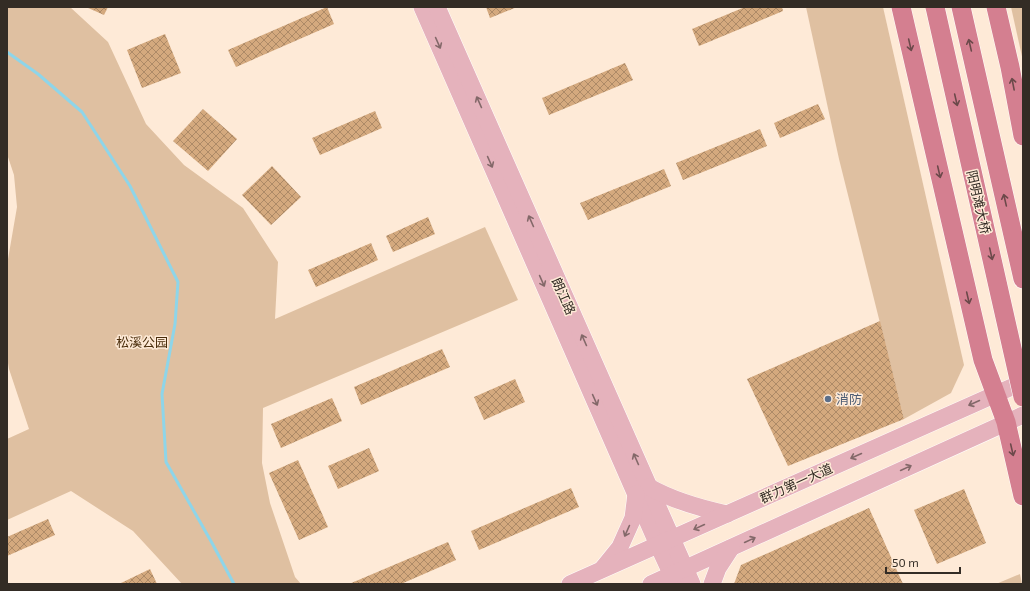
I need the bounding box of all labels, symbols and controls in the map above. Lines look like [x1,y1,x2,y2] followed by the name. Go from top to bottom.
[434,36,442,48] one-way arrow
[906,38,914,51] one-way arrow
[965,39,973,52] one-way arrow
[1009,78,1017,91] one-way arrow
[953,93,961,106] one-way arrow
[475,96,482,108] one-way arrow
[487,155,494,167] one-way arrow
[935,165,943,178] one-way arrow
[964,169,994,235] street label: 阳明滩大桥
[1001,193,1009,206] one-way arrow
[527,215,535,227] one-way arrow
[987,247,995,260] one-way arrow
[539,274,546,286] one-way arrow
[549,275,579,317] street label: 朗江路
[965,292,973,305] one-way arrow
[116,334,168,350] park label: 松溪公园
[580,334,587,346] one-way arrow
[836,391,862,407] place label: 消防
[591,393,599,405] one-way arrow
[823,394,833,404] marker: 消防
[969,400,981,407] one-way arrow
[1009,443,1017,456] one-way arrow
[632,453,639,465] one-way arrow
[850,453,862,460] one-way arrow
[757,460,835,506] street label: 群力第一大道
[900,464,912,471] one-way arrow
[693,524,705,531] one-way arrow
[623,525,630,537] one-way arrow
[744,535,756,543] one-way arrow
[886,549,960,575] scale bar
[892,555,919,569] text: 50 m

